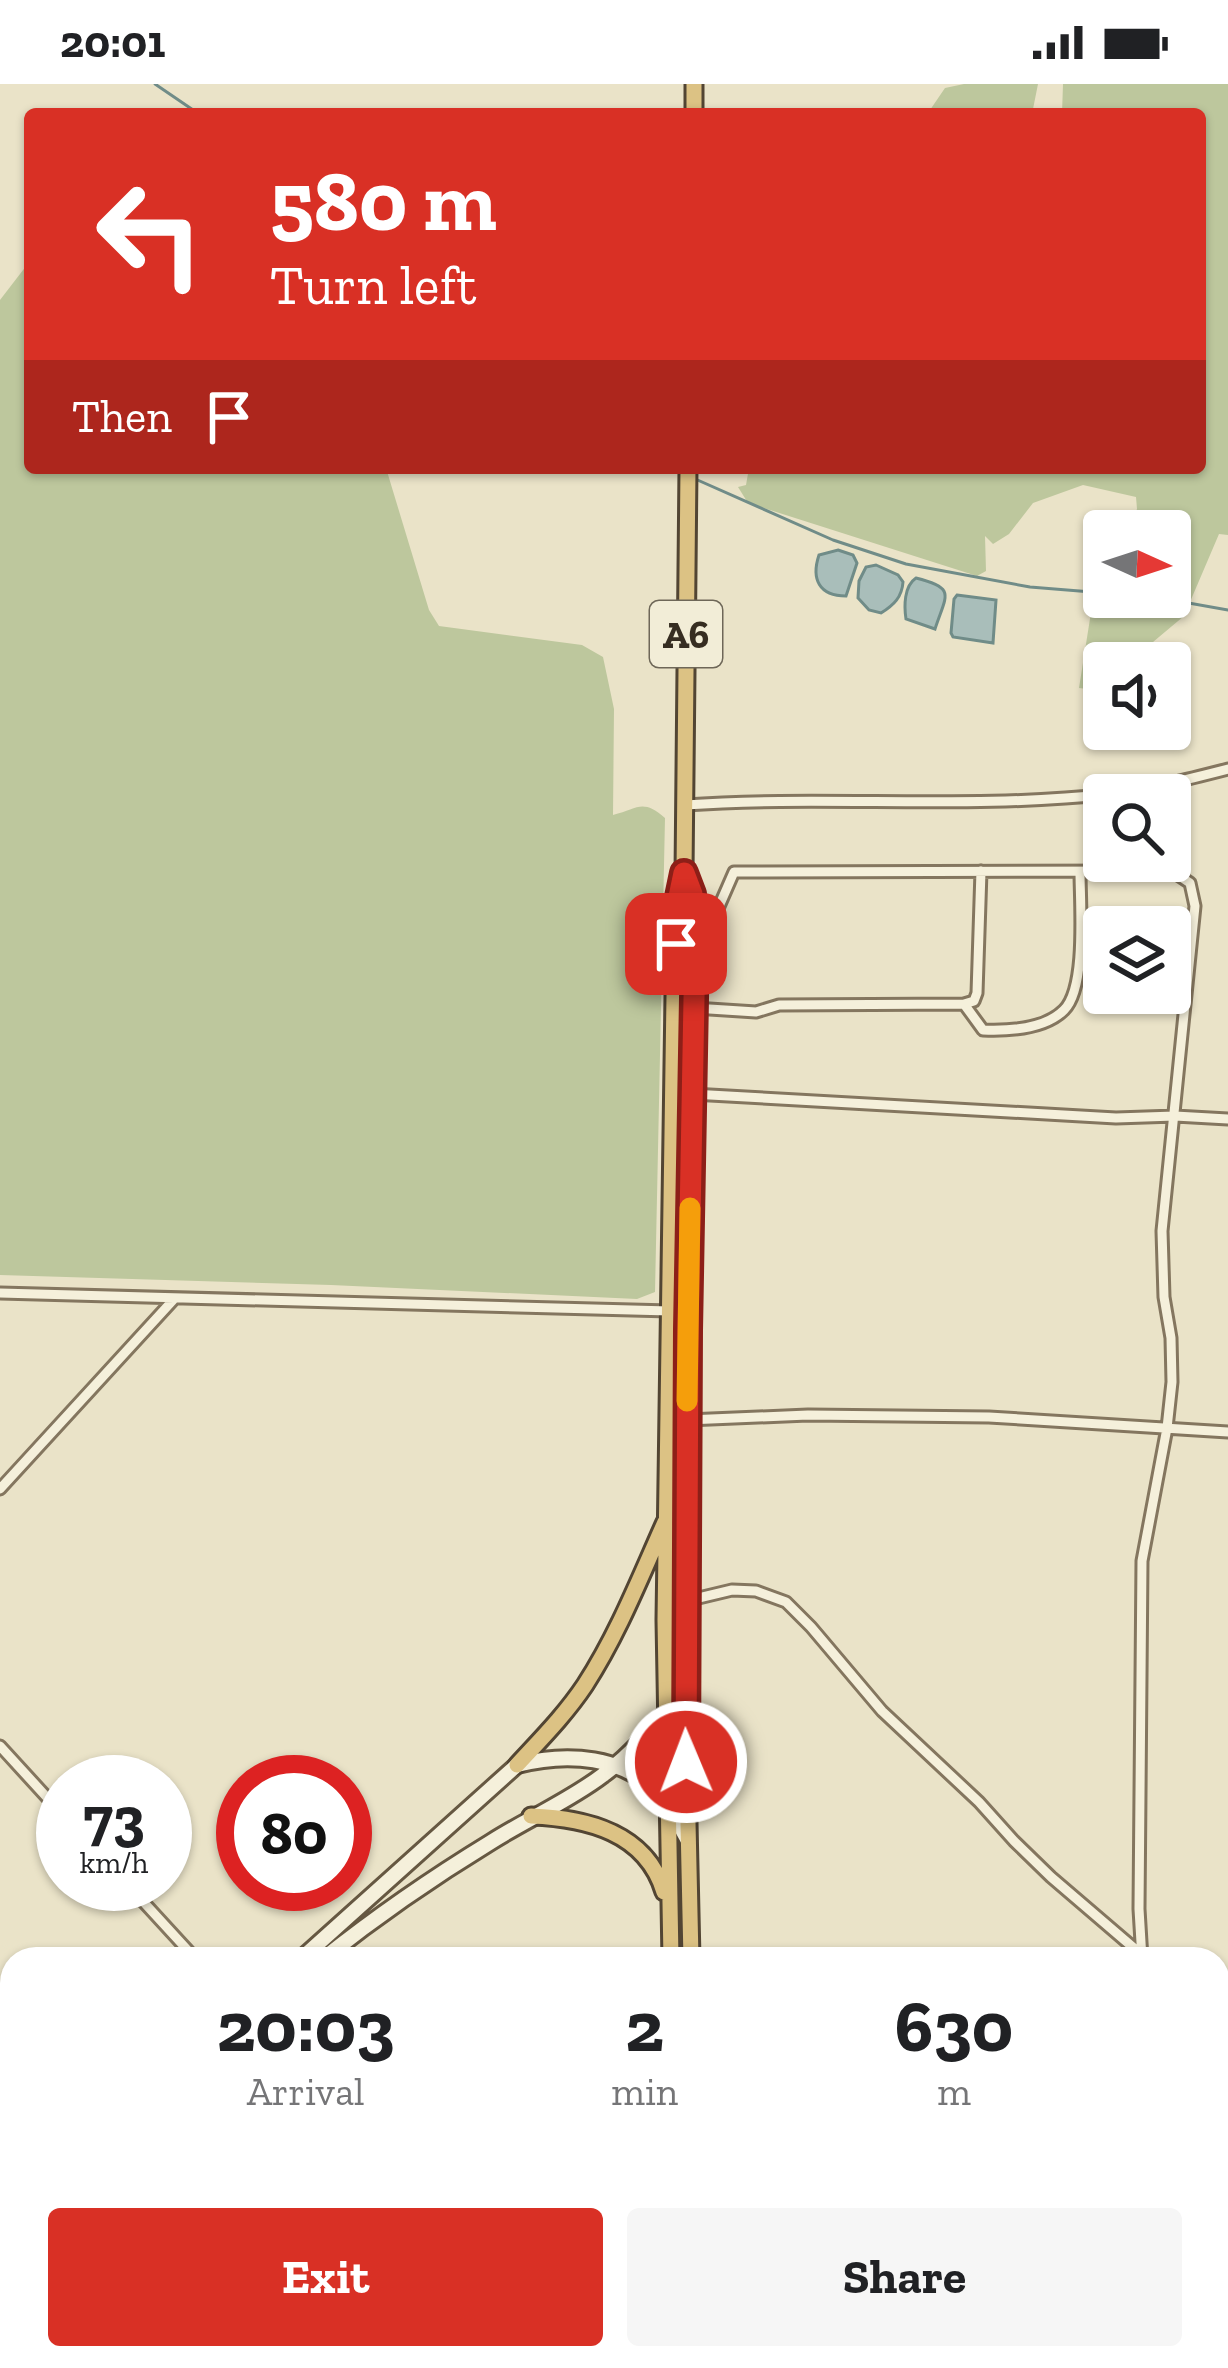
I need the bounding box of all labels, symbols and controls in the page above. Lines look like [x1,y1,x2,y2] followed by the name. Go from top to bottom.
[60,15,165,69] text: 20:01
[270,151,497,252] text: 580 m
[72,156,228,312] icon: left
[270,253,477,318] text: Turn left
[196,384,262,450] icon: arrive
[72,390,172,444] text: Then
[1083,510,1191,618] north arrow
[1083,510,1191,1014] map controls
[650,601,722,667] road number: A6
[1083,642,1191,750] button: sound
[1083,774,1191,882] button: search
[625,893,727,995] pin
[1083,906,1191,1014] button: layers
[643,911,709,977] icon: arrive
[623,1699,749,1825] position arrow
[216,1755,372,1911] speed limit sign: 80
[83,1782,145,1854] text: 73
[80,1845,148,1881] text: km/h
[217,1983,395,2069] text: 20:03
[625,1983,664,2069] text: 2
[895,1983,1013,2069] text: 630
[247,2068,364,2115] text: Arrival
[611,2068,678,2115] text: min
[937,2068,971,2115] text: m
[48,2208,603,2346] button: Exit
[627,2208,1182,2346] button: Share

